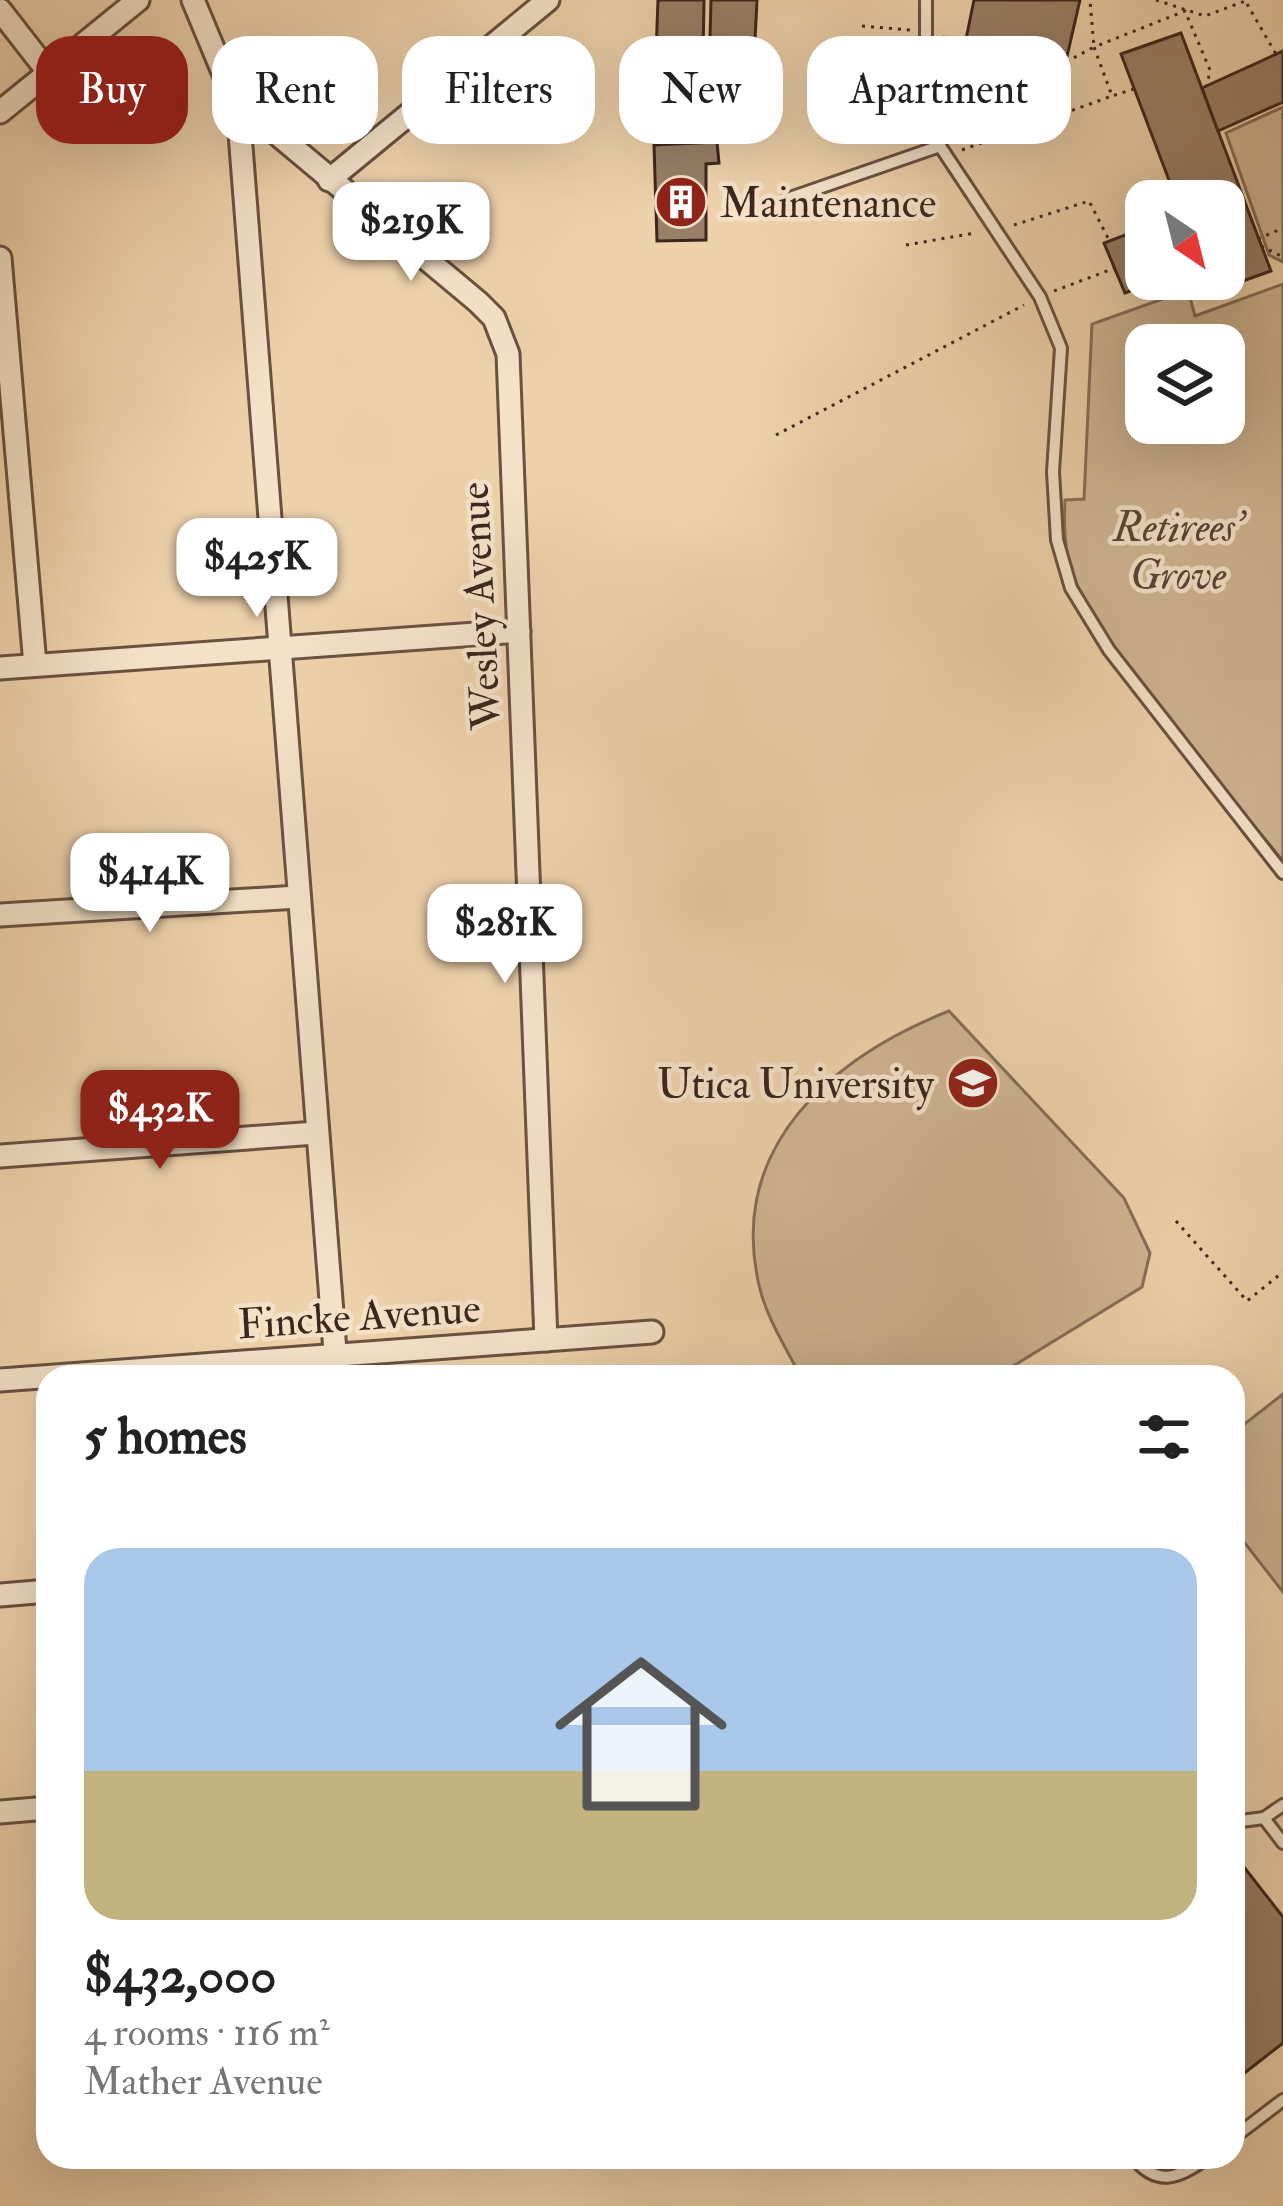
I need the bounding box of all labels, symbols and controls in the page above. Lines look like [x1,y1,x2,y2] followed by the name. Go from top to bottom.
[36,36,188,144] chip: Buy
[212,36,378,144] chip: Rent
[402,36,595,144] chip: Filters
[619,36,783,144] chip: New
[807,36,1071,144] chip: Apartment
[653,174,709,230] building icon: Maintenance
[720,178,936,230] place label: Maintenance
[1125,180,1245,300] north arrow
[1125,180,1245,444] map controls
[327,182,495,284] pin: $219K
[360,196,462,245] text: $219K
[1125,324,1245,444] button: layers
[449,481,513,732] street label: Wesley Avenue
[1112,502,1248,602] park label: Retirees' Grove
[173,518,341,620] pin: $425K
[203,532,311,581] text: $425K
[66,833,234,935] pin: $414K
[97,847,203,896] text: $414K
[421,884,589,986] pin: $281K
[454,898,556,947] text: $281K
[945,1055,1001,1111] school or university icon: Utica University
[657,1059,935,1111] place label: Utica University
[76,1070,244,1172] pin: $432K
[107,1084,213,1133] text: $432K
[236,1283,482,1351] street label: Fincke Avenue
[1131,1404,1197,1470] icon: filters
[84,1405,247,1469] text: 5 homes
[533,1626,749,1842] icon: home
[84,1944,276,2008] text: $432,000
[84,2008,330,2057] text: 4 rooms · 116 m²
[84,2057,323,2106] text: Mather Avenue

